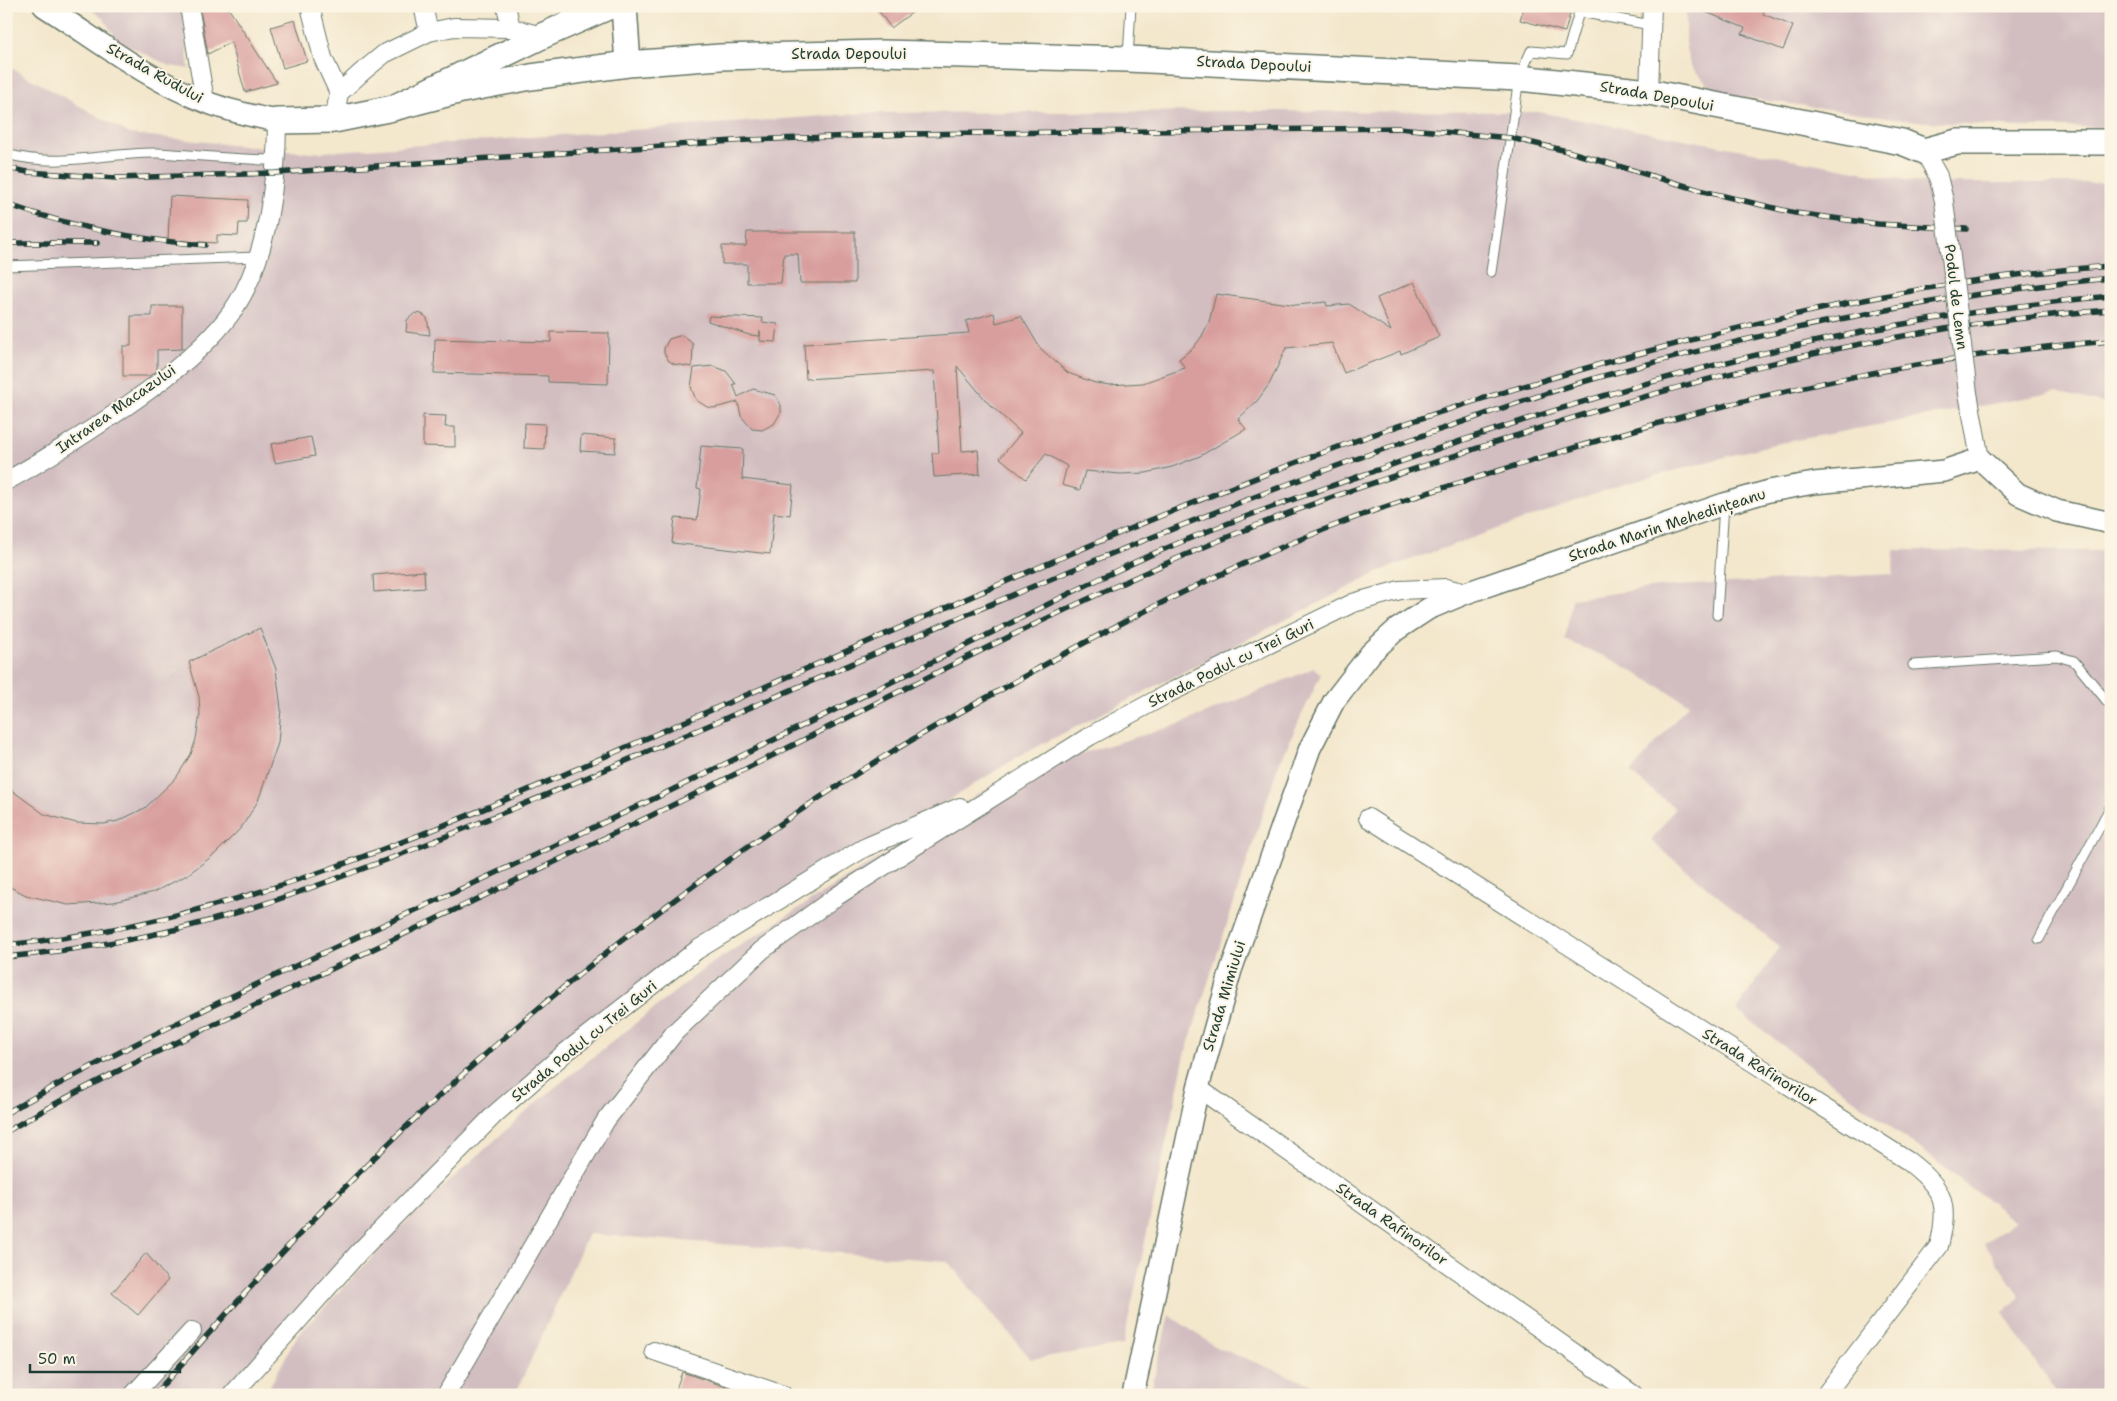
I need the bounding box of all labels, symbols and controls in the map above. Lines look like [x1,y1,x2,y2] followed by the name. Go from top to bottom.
[103,38,207,108] street label: Strada Rudului
[791,44,907,64] street label: Strada Depoului
[1196,51,1312,77] street label: Strada Depoului
[1598,76,1716,116] street label: Strada Depoului
[1940,243,1972,351] street label: Podul de Lemn
[52,360,180,458] street label: Intrarea Macazului
[1566,484,1769,567] street label: Strada Marin Mehedințeanu
[1145,614,1317,712] street label: Strada Podul cu Trei Guri
[1198,938,1250,1054] street label: Strada Mimiului
[507,976,661,1106] street label: Strada Podul cu Trei Guri
[1699,1024,1821,1110] street label: Strada Rafinorilor
[1332,1178,1452,1270] street label: Strada Rafinorilor
[30,1341,180,1373] scale bar
[38,1349,76,1369] text: 50 m

